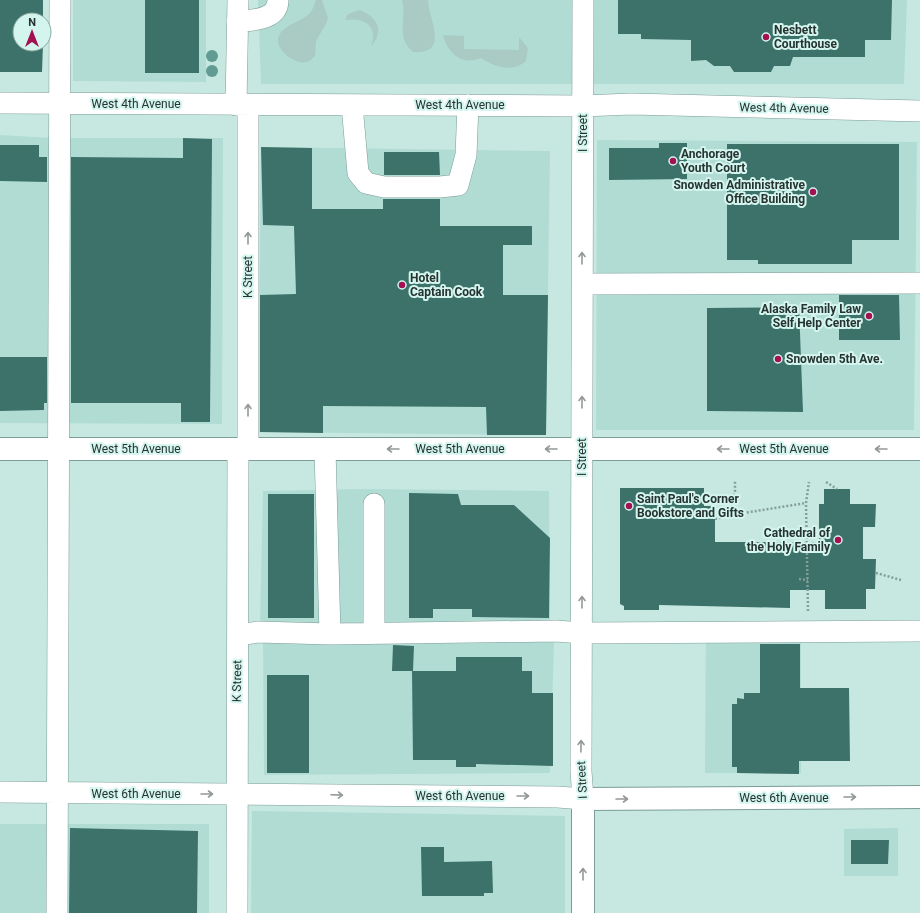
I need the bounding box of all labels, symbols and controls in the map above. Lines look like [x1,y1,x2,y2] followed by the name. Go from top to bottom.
[12,12,52,52] north arrow
[28,16,36,29] text: N
[774,23,837,51] place label: Nesbett Courthouse
[761,32,771,42] marker: Nesbett Courthouse
[91,97,181,111] street label: West 4th Avenue
[415,98,505,112] street label: West 4th Avenue
[739,100,829,116] street label: West 4th Avenue
[576,114,590,152] street label: I Street
[681,147,745,175] place label: Anchorage Youth Court
[668,156,678,166] marker: Anchorage Youth Court
[673,178,806,206] place label: Snowden Administrative Office Building
[808,187,818,197] marker: Snowden Administrative Office Building
[244,232,252,245] one-way arrow
[578,252,586,265] one-way arrow
[241,256,255,298] street label: K Street
[410,271,483,299] place label: Hotel Captain Cook
[397,280,407,290] marker: Hotel Captain Cook
[761,302,862,330] place label: Alaska Family Law Self Help Center
[864,311,874,321] marker: Alaska Family Law Self Help Center
[786,352,883,366] place label: Snowden 5th Ave.
[773,354,783,364] marker: Snowden 5th Ave.
[578,396,585,409] one-way arrow
[244,404,252,417] one-way arrow
[575,438,589,476] street label: I Street
[91,442,181,456] street label: West 5th Avenue
[415,442,505,456] street label: West 5th Avenue
[739,442,829,456] street label: West 5th Avenue
[387,445,400,453] one-way arrow
[545,445,558,453] one-way arrow
[717,445,730,453] one-way arrow
[875,445,888,453] one-way arrow
[637,492,744,520] place label: Saint Paul's Corner Bookstore and Gifts
[624,501,634,511] marker: Saint Paul's Corner Bookstore and Gifts
[747,526,831,554] place label: Cathedral of the Holy Family
[833,535,843,545] marker: Cathedral of the Holy Family
[578,596,586,609] one-way arrow
[230,660,244,702] street label: K Street
[577,740,585,753] one-way arrow
[574,761,590,799] street label: I Street
[91,787,181,801] street label: West 6th Avenue
[415,789,505,803] street label: West 6th Avenue
[200,790,213,798] one-way arrow
[330,791,343,798] one-way arrow
[739,791,829,805] street label: West 6th Avenue
[516,792,529,800] one-way arrow
[843,793,856,801] one-way arrow
[615,795,628,803] one-way arrow
[579,868,587,881] one-way arrow

